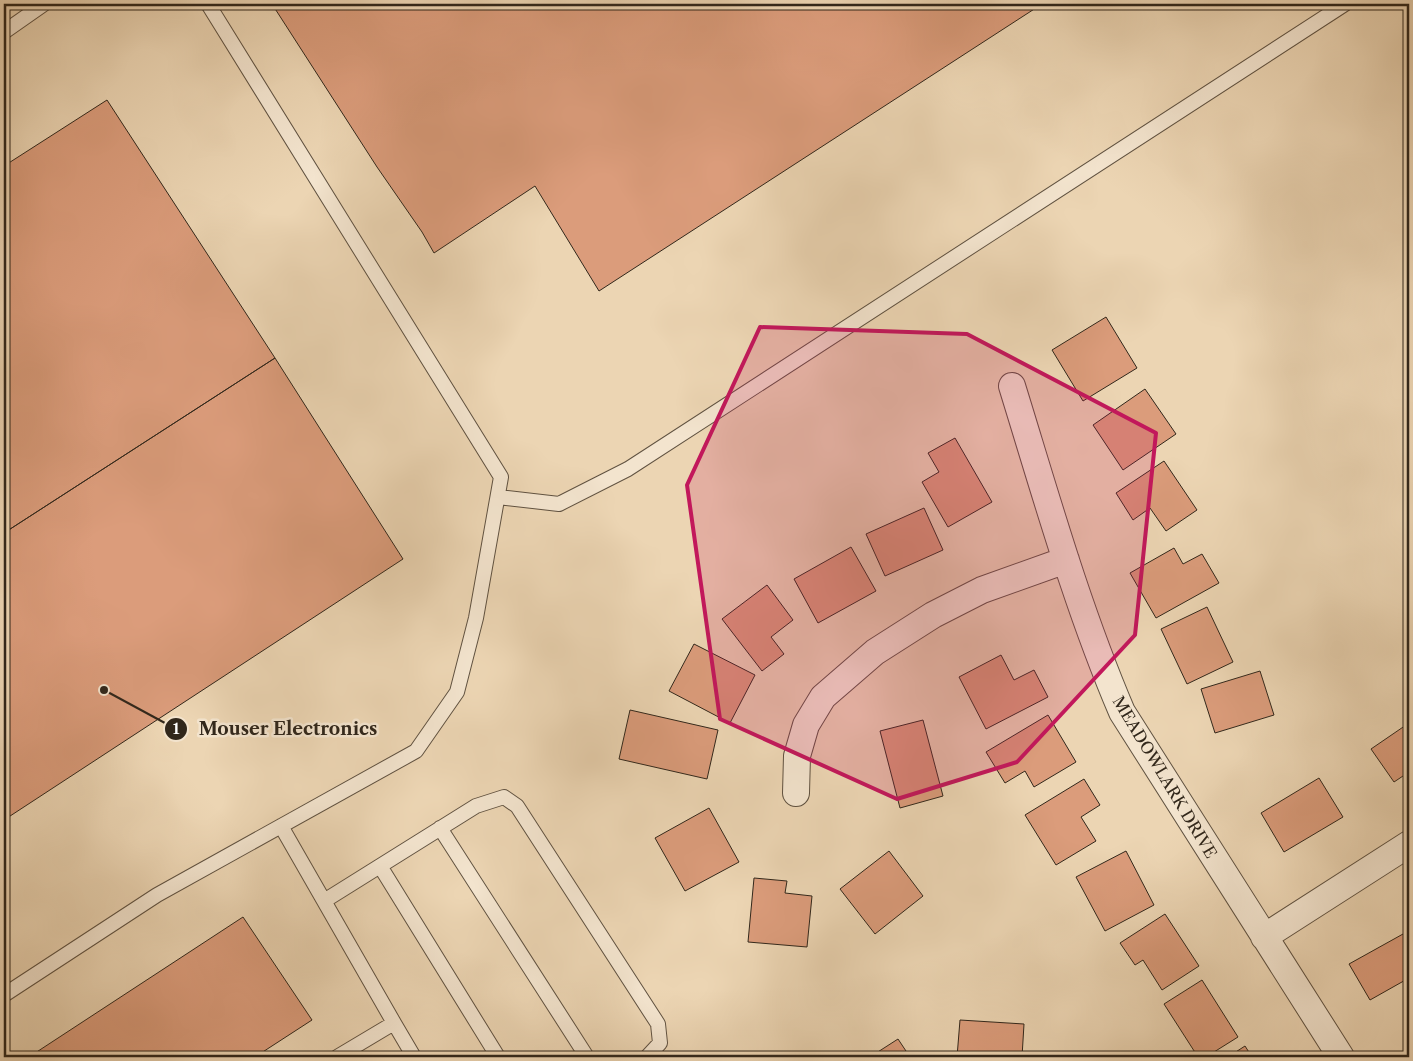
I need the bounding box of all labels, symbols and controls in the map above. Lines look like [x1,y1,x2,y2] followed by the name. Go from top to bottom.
[1109,692,1221,862] street label: MEADOWLARK DRIVE
[163,712,387,745] callout: Mouser Electronics
[199,718,377,740] text: Mouser Electronics
[173,719,180,738] text: 1

